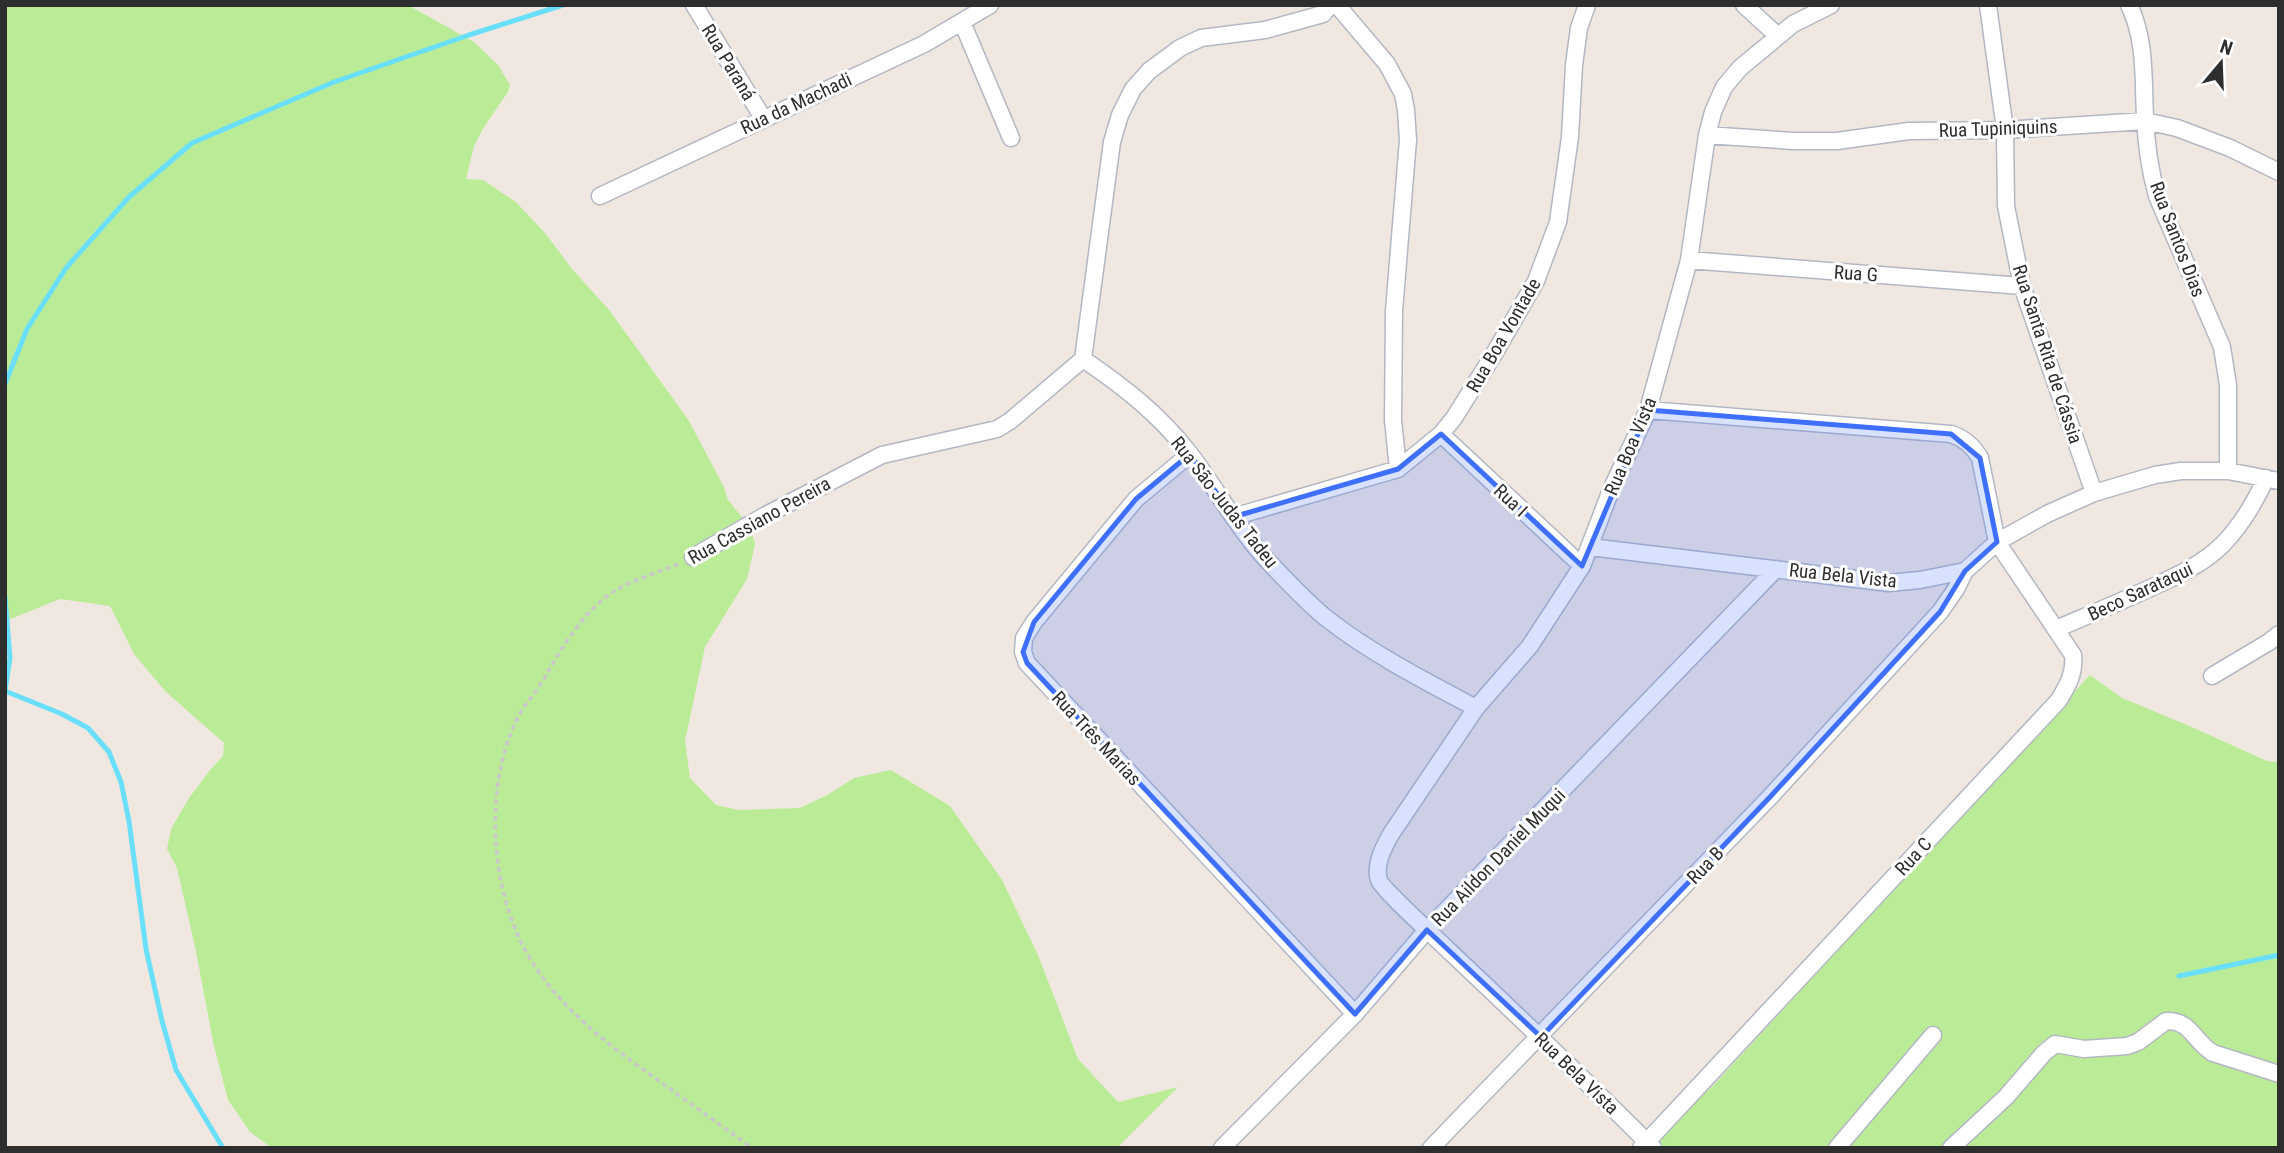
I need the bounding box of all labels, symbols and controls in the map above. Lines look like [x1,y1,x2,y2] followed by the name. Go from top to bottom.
[697,20,760,105] street label: Rua Paraná
[2186,28,2256,98] north arrow
[2217,35,2236,60] text: N
[737,68,855,139] street label: Rua da Machadi
[1938,115,2058,142] street label: Rua Tupiniquins
[2145,178,2210,300] street label: Rua Santos Dias
[1833,260,1879,287] street label: Rua G
[2008,262,2087,447] street label: Rua Santa Rita de Cássia
[1461,274,1545,396] street label: Rua Boa Vontade
[1599,394,1661,499] street label: Rua Boa Vista
[1166,432,1283,573] street label: Rua São Judas Tadeu
[684,472,834,569] street label: Rua Cassiano Pereira
[1489,479,1532,522] street label: Rua I
[2084,557,2196,626] street label: Beco Sarataqui
[1788,558,1898,593] street label: Rua Bela Vista
[1047,686,1146,790] street label: Rua Três Marias
[1427,784,1570,931] street label: Rua Aildon Daniel Muqui
[1890,833,1937,880] street label: Rua C
[1682,842,1729,889] street label: Rua B
[1530,1027,1624,1119] street label: Rua Bela Vista

